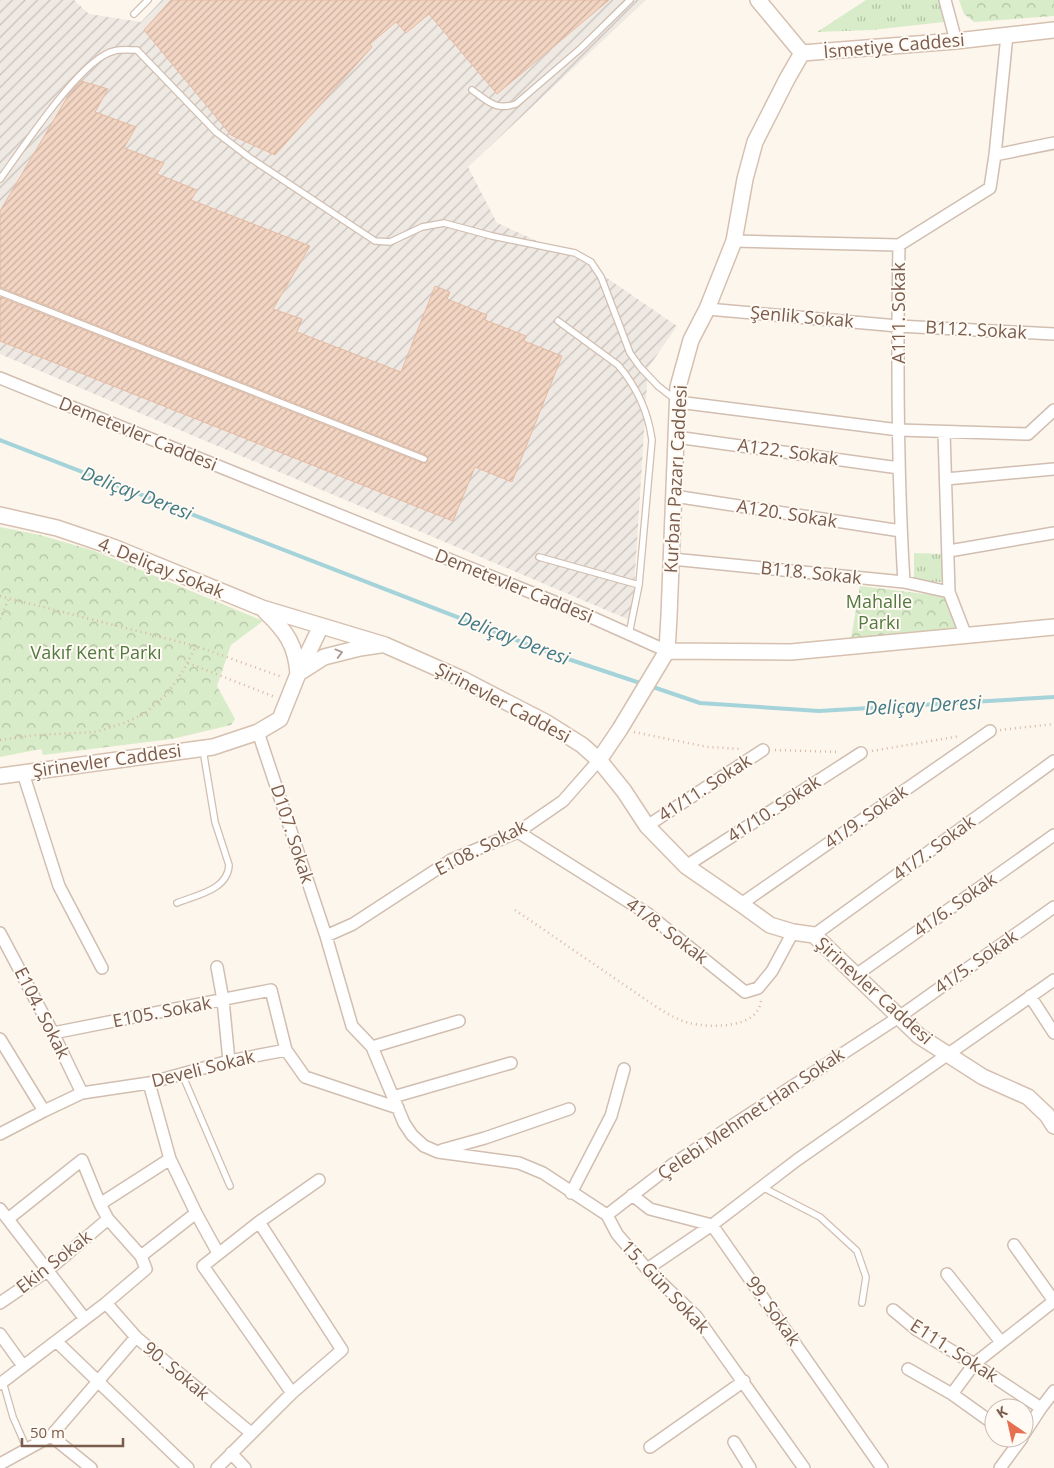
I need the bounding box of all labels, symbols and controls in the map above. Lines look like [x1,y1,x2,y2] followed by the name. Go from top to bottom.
[822,27,966,63] street label: İsmetiye Caddesi
[886,262,910,364] street label: A111. Sokak
[749,300,855,333] street label: Şenlik Sokak
[925,314,1028,344] street label: B112. Sokak
[658,384,692,574] street label: Kurban Pazarı Caddesi
[56,390,221,476] street label: Demetevler Caddesi
[736,432,840,470] street label: A122. Sokak
[78,460,197,527] water label: Deliçay Deresi
[735,493,840,533] street label: A120. Sokak
[95,531,228,603] street label: 4. Deliçay Sokak
[432,542,597,628] street label: Demetevler Caddesi
[759,555,863,589] street label: B118. Sokak
[846,589,912,634] park label: Mahalle Parkı
[455,605,574,672] water label: Deliçay Deresi
[31,640,161,664] park label: Vakıf Kent Parkı
[335,648,344,659] one-way arrow
[432,656,575,748] street label: Şirinevler Caddesi
[864,689,983,721] water label: Deliçay Deresi
[31,738,183,782] street label: Şirinevler Caddesi
[653,748,756,826] street label: 41/11. Sokak
[722,769,825,847] street label: 41/10. Sokak
[819,778,912,854] street label: 41/9. Sokak
[266,781,320,887] street label: D107. Sokak
[887,809,980,885] street label: 41/7. Sokak
[431,813,531,880] street label: E108. Sokak
[908,866,1001,942] street label: 41/6. Sokak
[622,892,714,969] street label: 41/8. Sokak
[929,923,1022,999] street label: 41/5. Sokak
[811,931,938,1049] street label: Şirinevler Caddesi
[10,963,77,1063] street label: E104. Sokak
[110,990,214,1032] street label: E105. Sokak
[652,1041,849,1185] street label: Çelebi Mehmet Han Sokak
[149,1043,257,1092] street label: Develi Sokak
[11,1224,96,1298] street label: Ekin Sokak
[616,1234,716,1339] street label: 15. Gün Sokak
[741,1271,807,1350] street label: 99. Sokak
[906,1313,1003,1388] street label: E111. Sokak
[138,1335,215,1405] street label: 90. Sokak
[984,1398,1034,1448] north arrow
[992,1401,1011,1422] text: K
[22,1416,124,1448] scale bar
[30,1422,65,1442] text: 50 m

